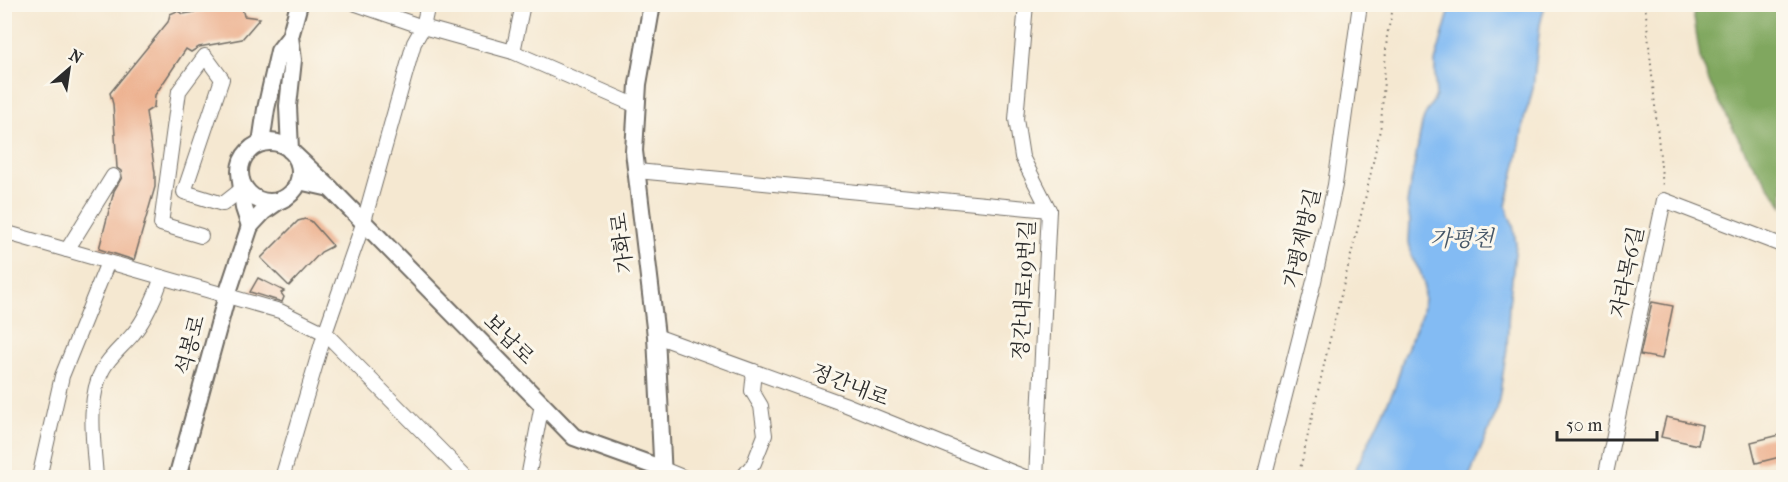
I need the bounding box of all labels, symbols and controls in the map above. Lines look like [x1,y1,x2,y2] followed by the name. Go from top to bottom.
[39,39,99,99] north arrow
[66,45,87,68] text: N
[1279,186,1325,290] street label: 가평제방길
[606,211,638,275] street label: 가화로
[1008,219,1040,361] street label: 정간내로19번길
[1606,224,1648,320] street label: 자라목6길
[1430,226,1496,252] water label: 가평천
[479,309,539,369] street label: 보납로
[171,313,209,377] street label: 석봉로
[808,359,892,411] street label: 정간내로
[1557,404,1658,442] scale bar
[1566,415,1603,436] text: 50 m

